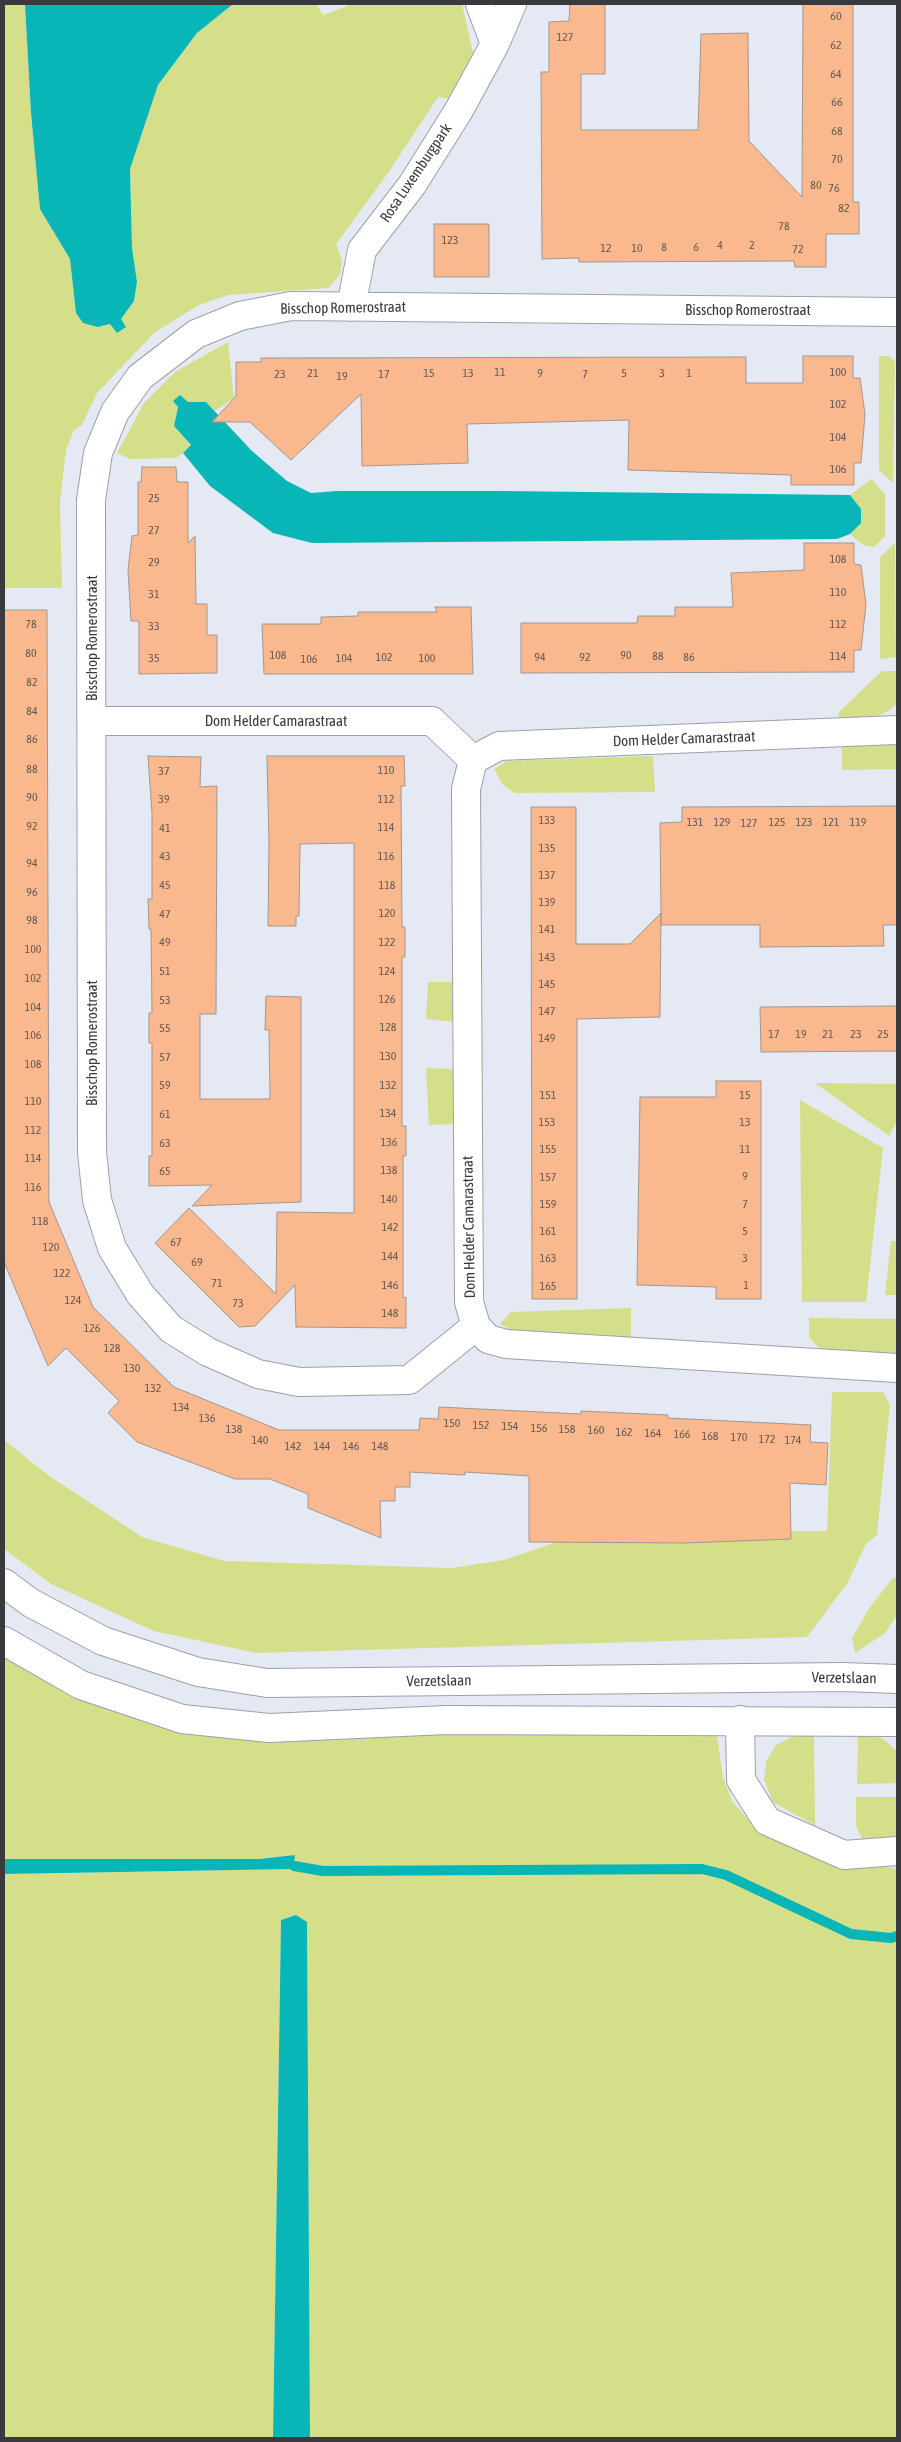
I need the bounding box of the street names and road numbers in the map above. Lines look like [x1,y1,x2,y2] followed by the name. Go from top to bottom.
[376,120,456,226] street label: Rosa Luxemburgpark
[280,298,406,318] street label: Bisschop Romerostraat
[685,301,811,319] street label: Bisschop Romerostraat
[83,575,101,701] street label: Bisschop Romerostraat
[205,712,347,730] street label: Dom Helder Camarastraat
[612,728,756,750] street label: Dom Helder Camarastraat
[83,980,101,1106] street label: Bisschop Romerostraat
[459,1156,479,1298] street label: Dom Helder Camarastraat
[811,1668,877,1688] street label: Verzetslaan
[406,1671,472,1691] street label: Verzetslaan

